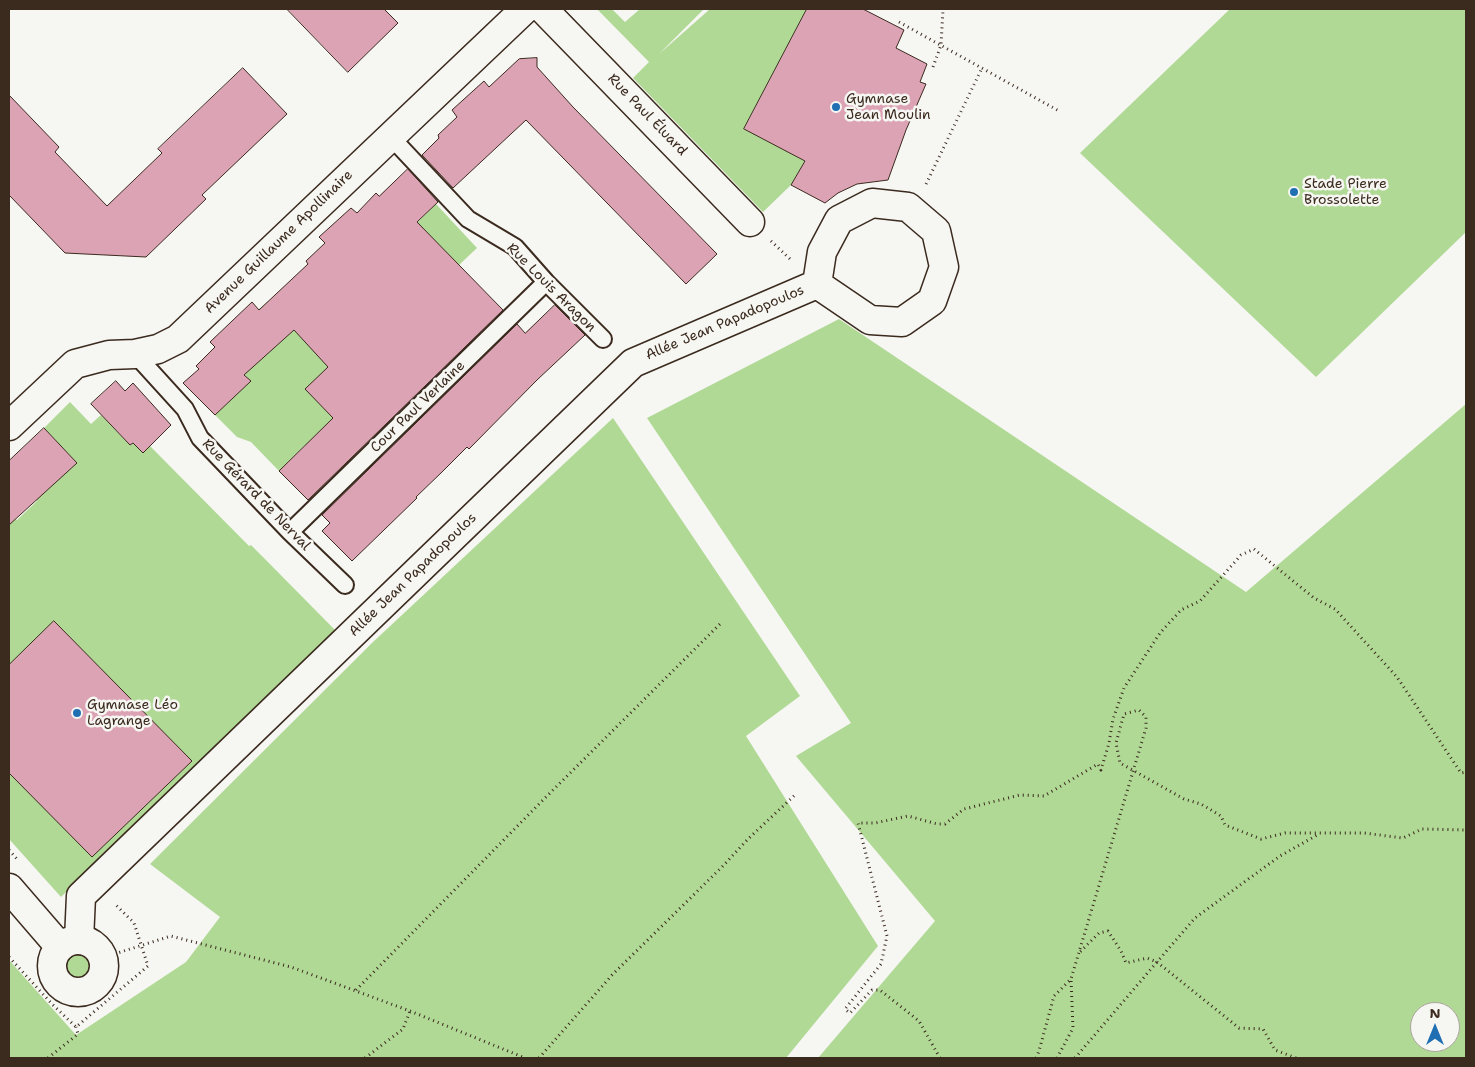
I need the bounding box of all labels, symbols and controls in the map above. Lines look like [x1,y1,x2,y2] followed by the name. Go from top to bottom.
[604,71,690,159] street label: Rue Paul Éluard
[846,91,931,124] place label: Gymnase Jean Moulin
[830,101,842,113] marker: Gymnase Jean Moulin
[201,167,357,317] street label: Avenue Guillaume Apollinaire
[1304,176,1387,208] place label: Stade Pierre Brossolette
[1288,186,1300,198] marker: Stade Pierre Brossolette
[503,240,599,336] street label: Rue Louis Aragon
[643,282,807,364] street label: Allée Jean Papadopoulos
[367,358,469,456] street label: Cour Paul Verlaine
[198,436,314,554] street label: Rue Gérard de Nerval
[346,510,480,640] street label: Allée Jean Papadopoulos
[87,697,178,730] place label: Gymnase Léo Lagrange
[71,707,83,719] marker: Gymnase Léo Lagrange
[1410,1002,1460,1052] north arrow
[1429,1004,1441,1022] text: N

